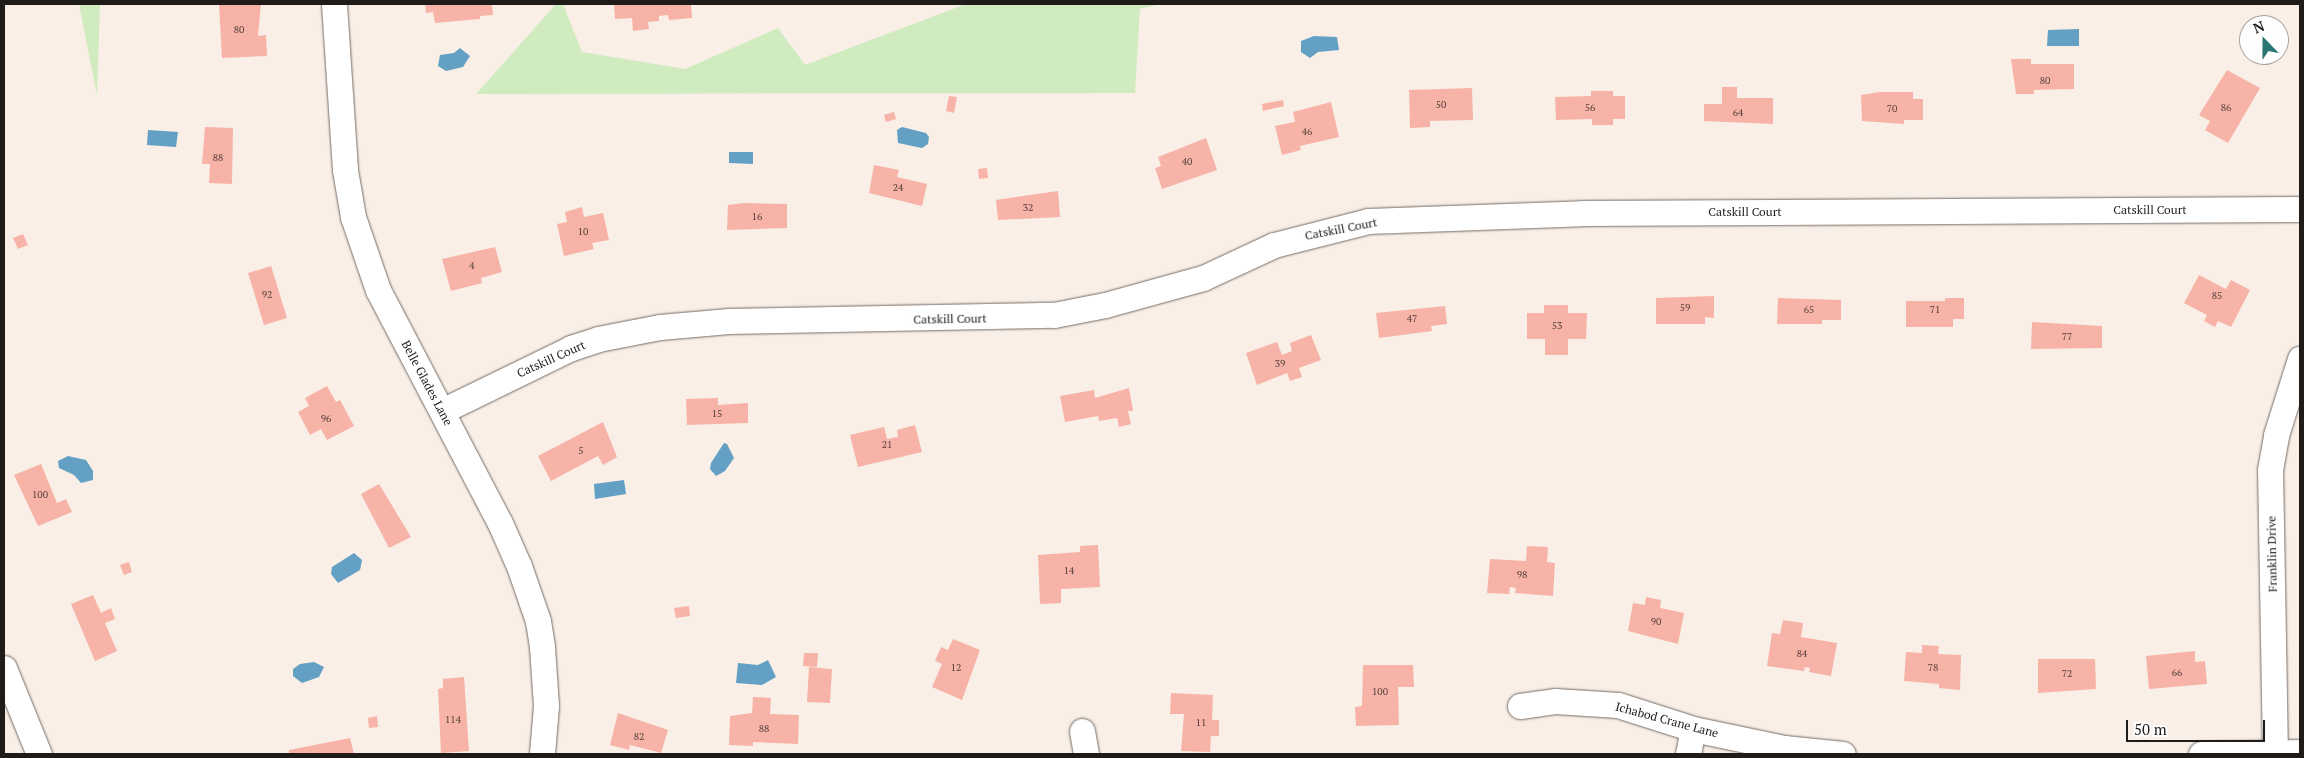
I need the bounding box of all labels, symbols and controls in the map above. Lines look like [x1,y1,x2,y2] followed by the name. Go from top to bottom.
[2239,15,2289,65] north arrow
[2250,16,2267,37] text: N
[234,24,244,36] house number: 80
[2040,75,2050,87] house number: 80
[1436,99,1446,111] house number: 50
[1585,102,1595,114] house number: 56
[2221,102,2231,114] house number: 86
[1887,103,1897,115] house number: 70
[1733,107,1743,119] house number: 64
[1302,126,1312,138] house number: 46
[213,152,223,164] house number: 88
[1182,156,1192,168] house number: 40
[893,182,903,194] house number: 24
[1023,202,1033,214] house number: 32
[2113,203,2187,217] street label: Catskill Court
[1708,205,1782,219] street label: Catskill Court
[752,211,762,223] house number: 16
[1304,215,1378,243] street label: Catskill Court
[578,226,588,238] house number: 10
[469,260,475,272] house number: 4
[262,289,272,301] house number: 92
[2212,290,2222,302] house number: 85
[1680,302,1690,314] house number: 59
[1804,304,1814,316] house number: 65
[1930,304,1940,316] house number: 71
[913,311,987,327] street label: Catskill Court
[1407,313,1417,325] house number: 47
[1552,320,1562,332] house number: 53
[2062,331,2072,343] house number: 77
[515,337,587,381] street label: Catskill Court
[399,338,455,428] street label: Belle Glades Lane
[1275,358,1285,370] house number: 39
[712,408,722,420] house number: 15
[321,413,331,425] house number: 96
[882,439,892,451] house number: 21
[578,445,584,457] house number: 5
[32,489,48,501] house number: 100
[2264,516,2280,592] street label: Franklin Drive
[1064,565,1074,577] house number: 14
[1517,569,1527,581] house number: 98
[1651,616,1661,628] house number: 90
[1797,648,1807,660] house number: 84
[951,662,961,674] house number: 12
[1928,662,1938,674] house number: 78
[2172,667,2182,679] house number: 66
[2062,668,2072,680] house number: 72
[1372,686,1388,698] house number: 100
[1614,699,1720,741] street label: Ichabod Crane Lane
[2129,710,2268,742] scale bar
[445,714,461,726] house number: 114
[1196,717,1206,729] house number: 11
[2134,719,2167,739] text: 50 m
[759,723,769,735] house number: 88
[634,731,644,743] house number: 82

